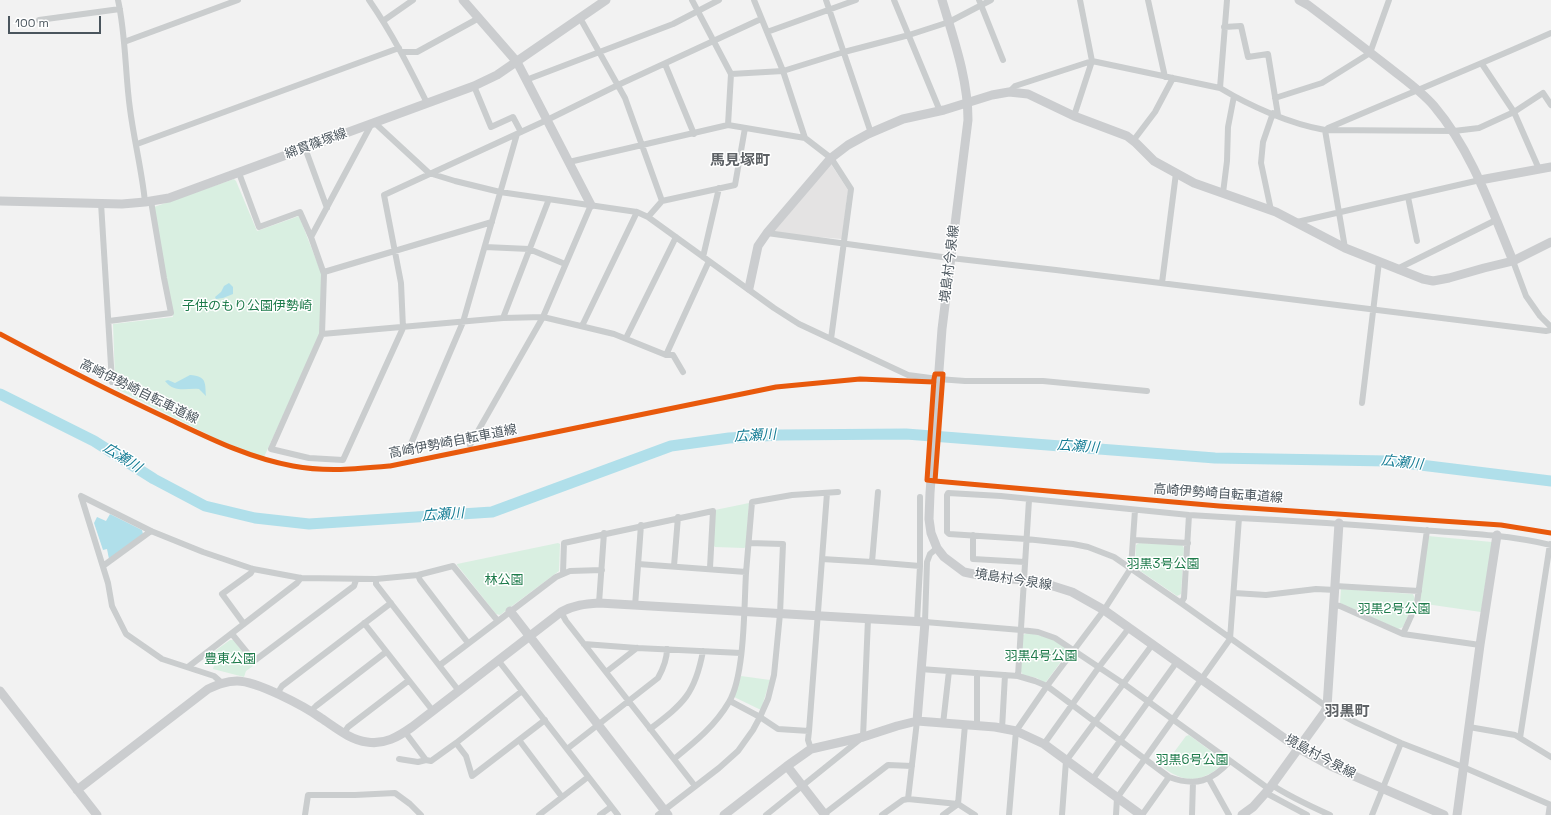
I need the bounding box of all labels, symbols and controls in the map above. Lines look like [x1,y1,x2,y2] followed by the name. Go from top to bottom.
[10,8,103,34] scale bar
[15,15,49,31] text: 100 m
[283,126,349,162] street label: 綿貫篠塚線
[710,152,770,170] district label: 馬見塚町
[938,224,962,304] street label: 境島村今泉線
[182,298,312,314] park label: 子供のもり公園伊勢崎
[77,356,201,428] street label: 高崎伊勢崎自転車道線
[388,422,518,462] street label: 高崎伊勢崎自転車道線
[734,427,776,445] water label: 広瀬川
[1056,437,1100,457] water label: 広瀬川
[100,440,144,476] water label: 広瀬川
[1380,452,1424,474] water label: 広瀬川
[1153,482,1283,506] street label: 高崎伊勢崎自転車道線
[421,505,465,525] water label: 広瀬川
[1127,556,1199,572] park label: 羽黒3号公園
[973,566,1053,594] street label: 境島村今泉線
[485,572,523,588] park label: 林公園
[1358,601,1430,617] park label: 羽黒2号公園
[1004,648,1078,664] park label: 羽黒4号公園
[204,651,256,667] park label: 豊東公園
[1325,703,1369,721] district label: 羽黒町
[1282,732,1358,782] street label: 境島村今泉線
[1156,752,1228,768] park label: 羽黒6号公園

